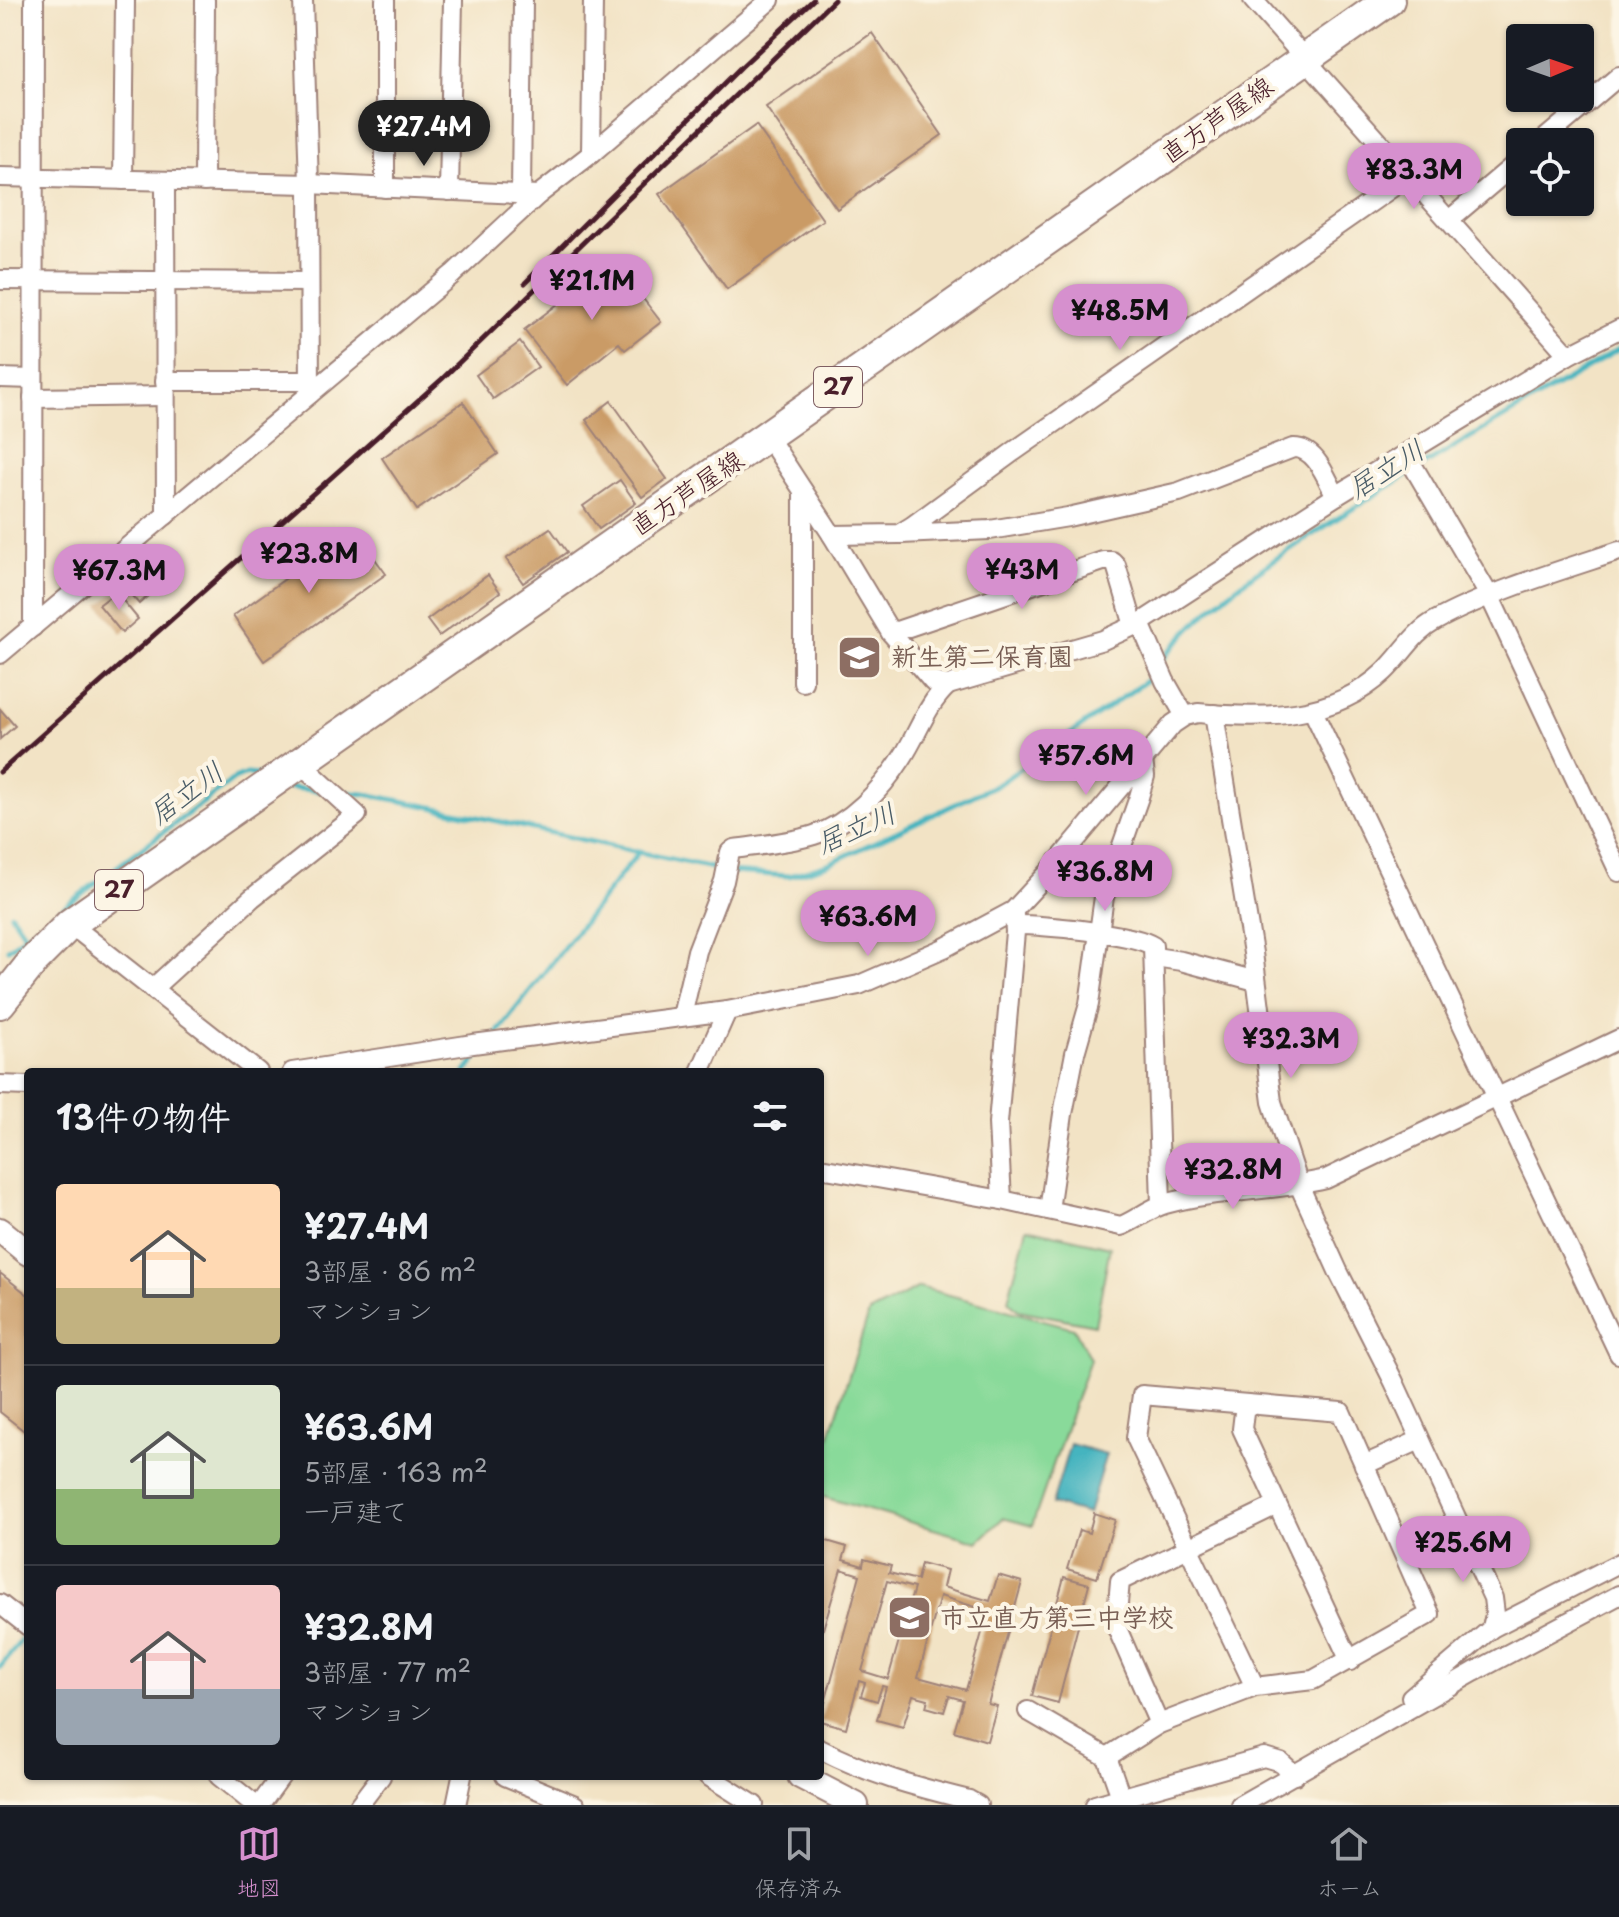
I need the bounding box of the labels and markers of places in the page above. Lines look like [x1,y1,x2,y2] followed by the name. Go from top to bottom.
[359,100,489,168] pin: ¥27.4M
[1349,143,1479,211] pin: ¥83.3M
[527,254,657,322] pin: ¥21.1M
[1055,284,1185,352] pin: ¥48.5M
[244,527,374,595] pin: ¥23.8M
[975,543,1069,611] pin: ¥43M
[54,544,184,612] pin: ¥67.3M
[836,633,884,681] school or university icon: 新生第二保育園
[891,636,1073,675] place label: 新生第二保育園
[1021,729,1151,797] pin: ¥57.6M
[1040,845,1170,913] pin: ¥36.8M
[803,890,933,958] pin: ¥63.6M
[1226,1012,1356,1080] pin: ¥32.3M
[1168,1143,1298,1211] pin: ¥32.8M
[1398,1516,1528,1584] pin: ¥25.6M
[885,1594,933,1642] school or university icon: 市立直方第三中学校
[940,1597,1174,1636] place label: 市立直方第三中学校

